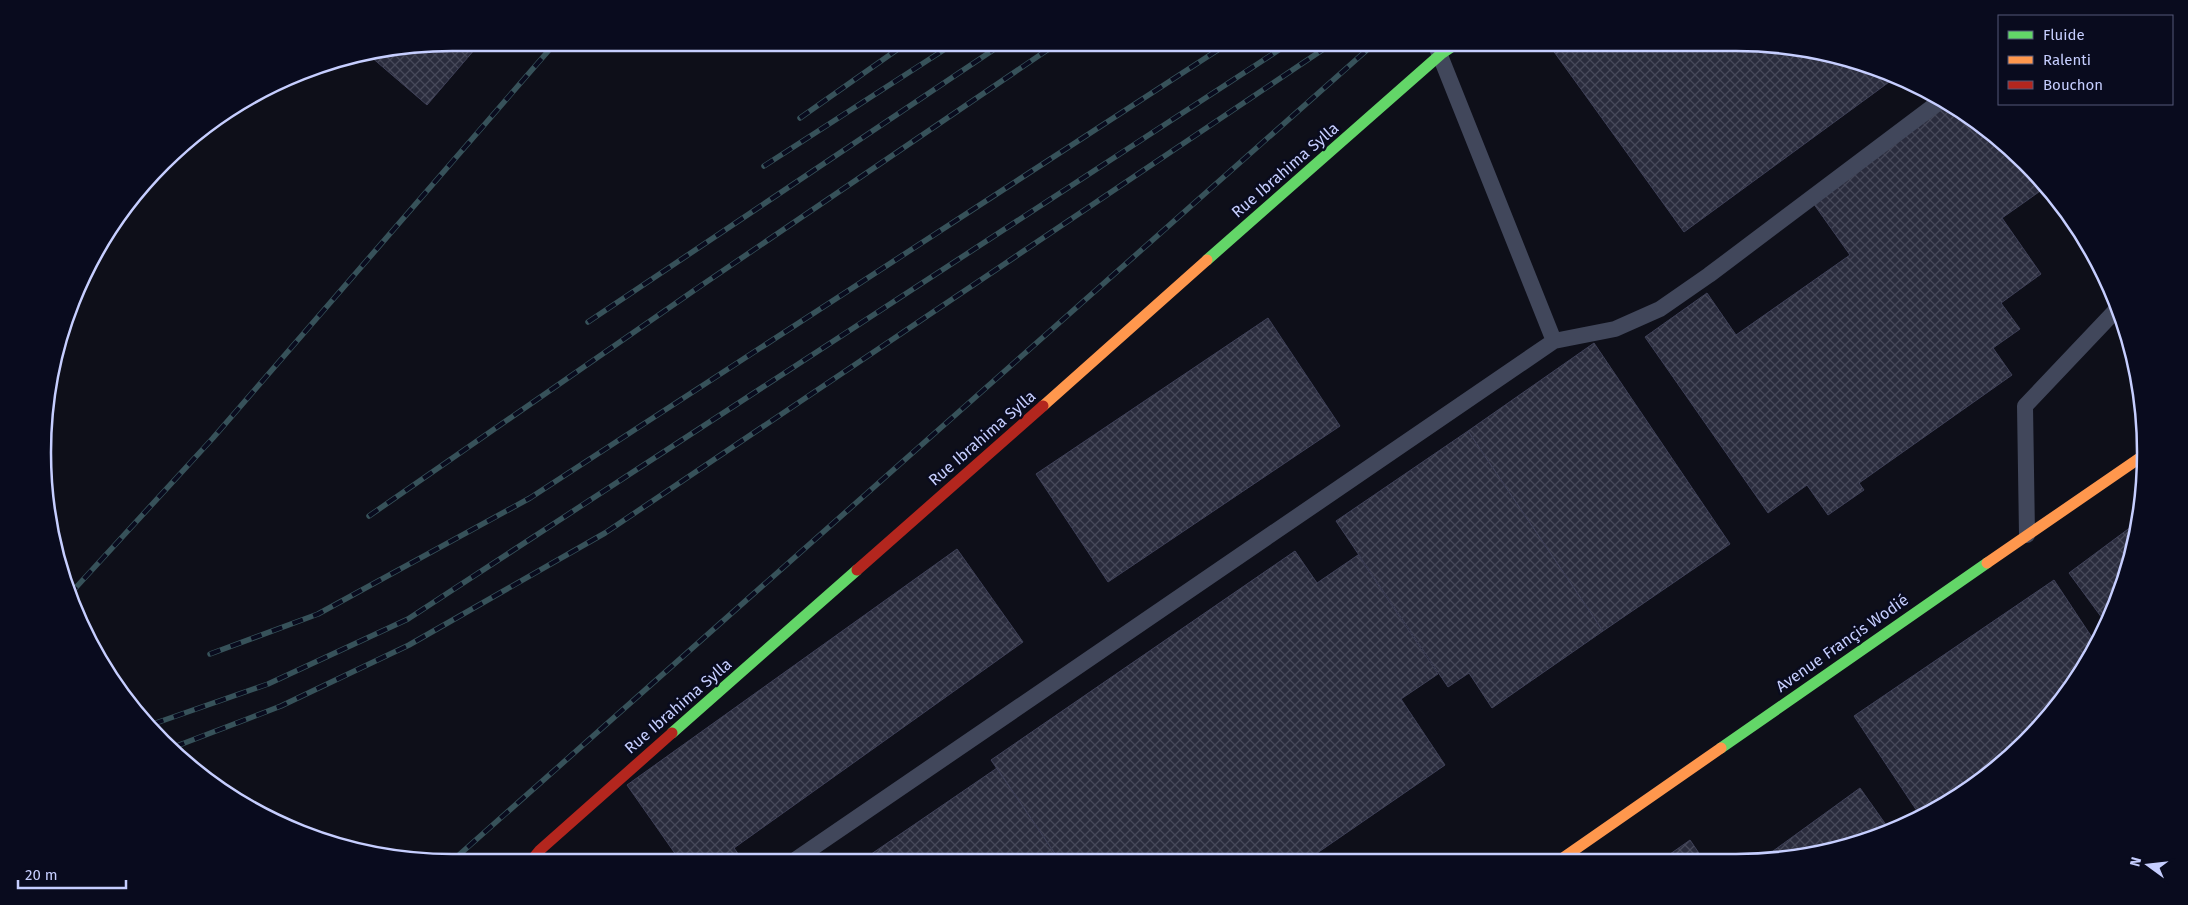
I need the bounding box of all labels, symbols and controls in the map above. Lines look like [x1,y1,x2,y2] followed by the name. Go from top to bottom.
[1998,15,2173,105] legend
[2043,26,2085,44] text: Fluide
[2043,51,2091,69] text: Ralenti
[2043,76,2103,94] text: Bouchon
[1228,118,1342,222] street label: Rue Ibrahima Sylla
[925,386,1039,490] street label: Rue Ibrahima Sylla
[1772,590,1912,697] street label: Avenue Françis Wodié
[621,654,735,758] street label: Rue Ibrahima Sylla
[2123,840,2173,890] north arrow
[2127,855,2145,868] text: N
[18,858,125,890] scale bar
[25,866,58,884] text: 20 m

